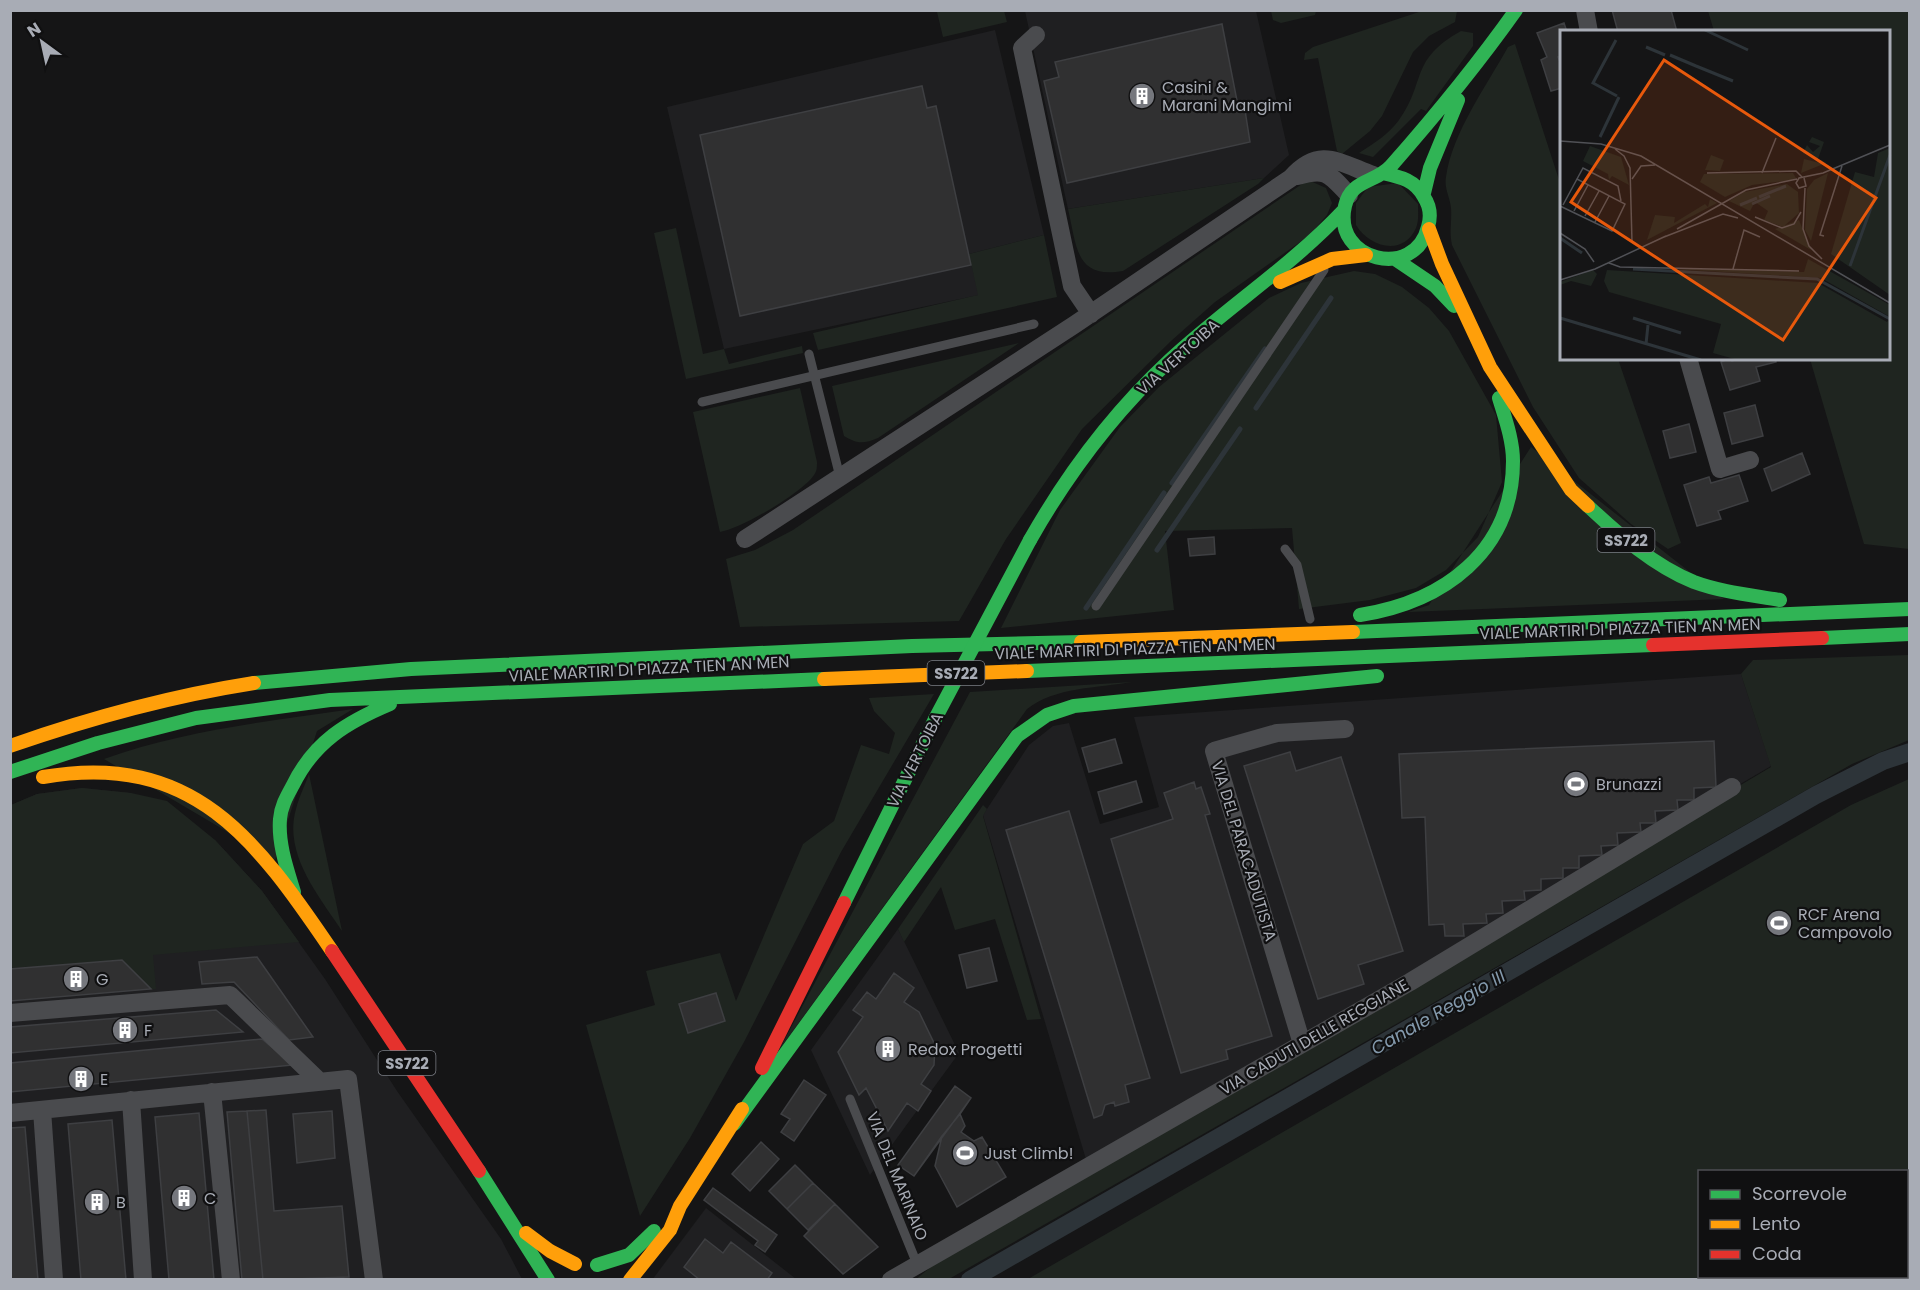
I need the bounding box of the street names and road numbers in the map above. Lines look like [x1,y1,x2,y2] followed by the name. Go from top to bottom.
[1132,313,1225,400] street label: VIA VERTOIBA
[1598,528,1654,552] road number: SS722
[1479,613,1761,645] street label: VIALE MARTIRI DI PIAZZA TIEN AN MEN
[994,633,1276,665] street label: VIALE MARTIRI DI PIAZZA TIEN AN MEN
[508,650,790,688] street label: VIALE MARTIRI DI PIAZZA TIEN AN MEN
[928,661,984,685] road number: SS722
[881,708,949,812] street label: VIA VERTOIBA
[1206,758,1283,944] street label: VIA DEL PARACADUTISTA
[1215,973,1413,1101] street label: VIA CADUTI DELLE REGGIANE
[378,1051,436,1075] road number: SS722
[861,1108,933,1244] street label: VIA DEL MARINAIO

